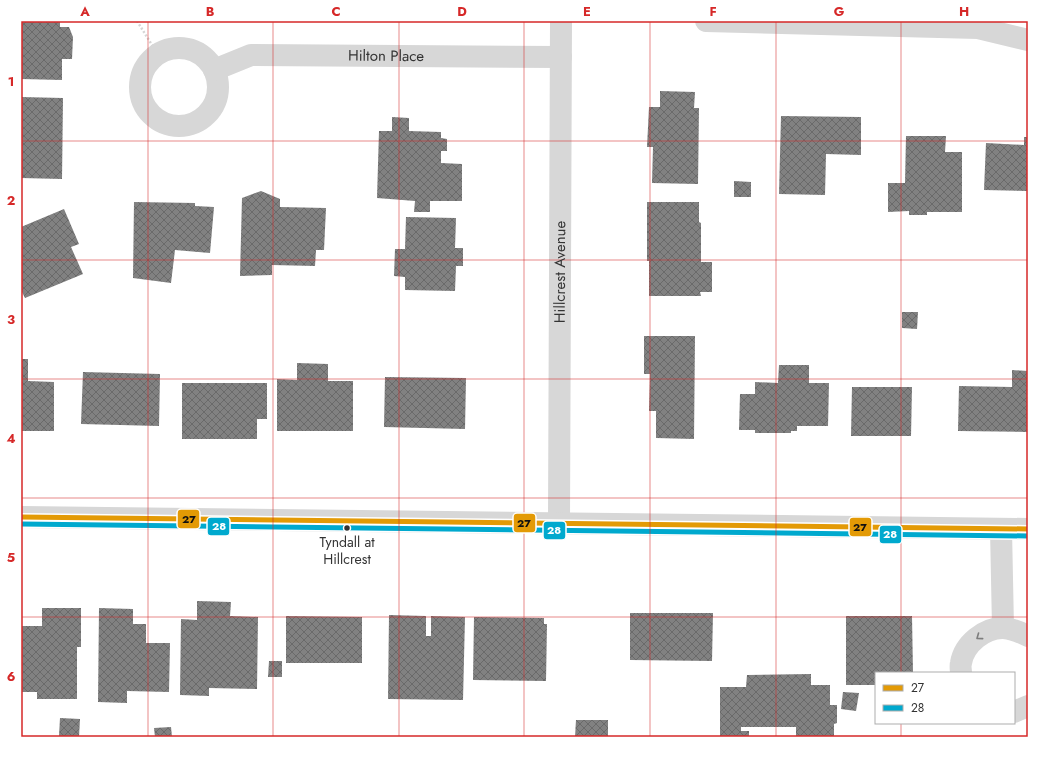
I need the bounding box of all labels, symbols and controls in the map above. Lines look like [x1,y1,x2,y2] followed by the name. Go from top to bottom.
[79,2,90,21] text: A
[206,2,215,21] text: B
[331,2,341,21] text: C
[457,2,467,21] text: D
[583,2,591,21] text: E
[709,2,717,21] text: F
[834,2,845,21] text: G
[959,2,969,21] text: H
[348,45,424,67] street label: Hilton Place
[8,72,14,91] text: 1
[7,191,15,210] text: 2
[549,221,571,323] street label: Hillcrest Avenue
[7,310,15,329] text: 3
[6,429,16,448] text: 4
[177,509,200,529] line badge: 27
[182,511,196,527] text: 27
[513,513,536,533] line badge: 27
[517,515,531,531] text: 27
[207,517,230,536] line badge: 28
[849,517,872,537] line badge: 27
[212,518,226,534] text: 28
[853,519,867,535] text: 27
[543,521,566,540] line badge: 28
[547,522,561,538] text: 28
[342,523,352,533] marker: Tyndall at Hillcrest
[879,525,902,544] line badge: 28
[883,526,897,542] text: 28
[319,532,375,569] place label: Tyndall at Hillcrest
[7,548,15,567] text: 5
[976,632,983,639] one-way arrow
[7,667,16,686] text: 6
[875,672,1015,724] legend
[911,679,925,697] text: 27
[911,699,924,717] text: 28

